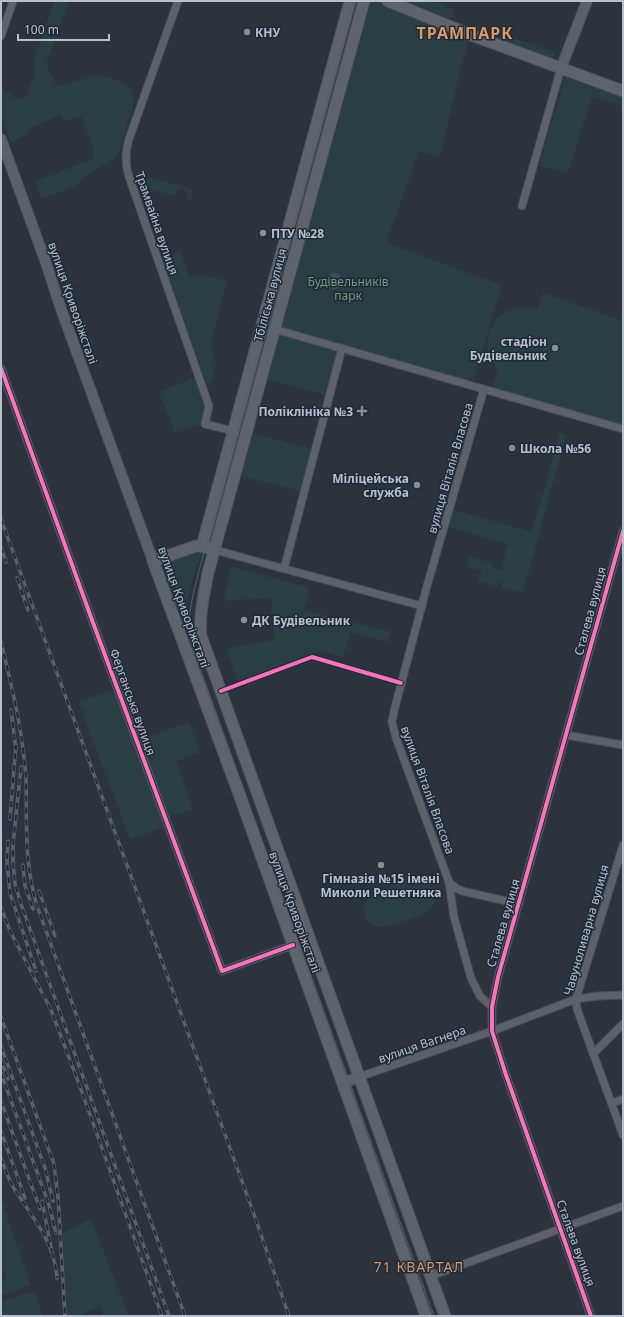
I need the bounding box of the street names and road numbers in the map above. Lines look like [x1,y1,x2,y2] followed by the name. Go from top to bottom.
[131,169,183,277] street label: Трамвайна вулиця
[44,240,102,366] street label: вулиця Криворіжсталі
[249,246,291,344] street label: Тбіліська вулиця
[423,401,477,535] street label: вулиця Віталія Власова
[154,544,214,670] street label: вулиця Криворіжсталі
[570,565,610,657] street label: Сталева вулиця
[106,646,160,758] street label: Ферганська вулиця
[397,724,459,856] street label: вулиця Віталія Власова
[265,849,325,975] street label: вулиця Криворіжсталі
[559,863,613,997] street label: Чавуноливарна вулиця
[482,877,524,969] street label: Сталева вулиця
[376,1021,468,1067] street label: вулиця Вагнера
[552,1197,600,1289] street label: Сталева вулиця

